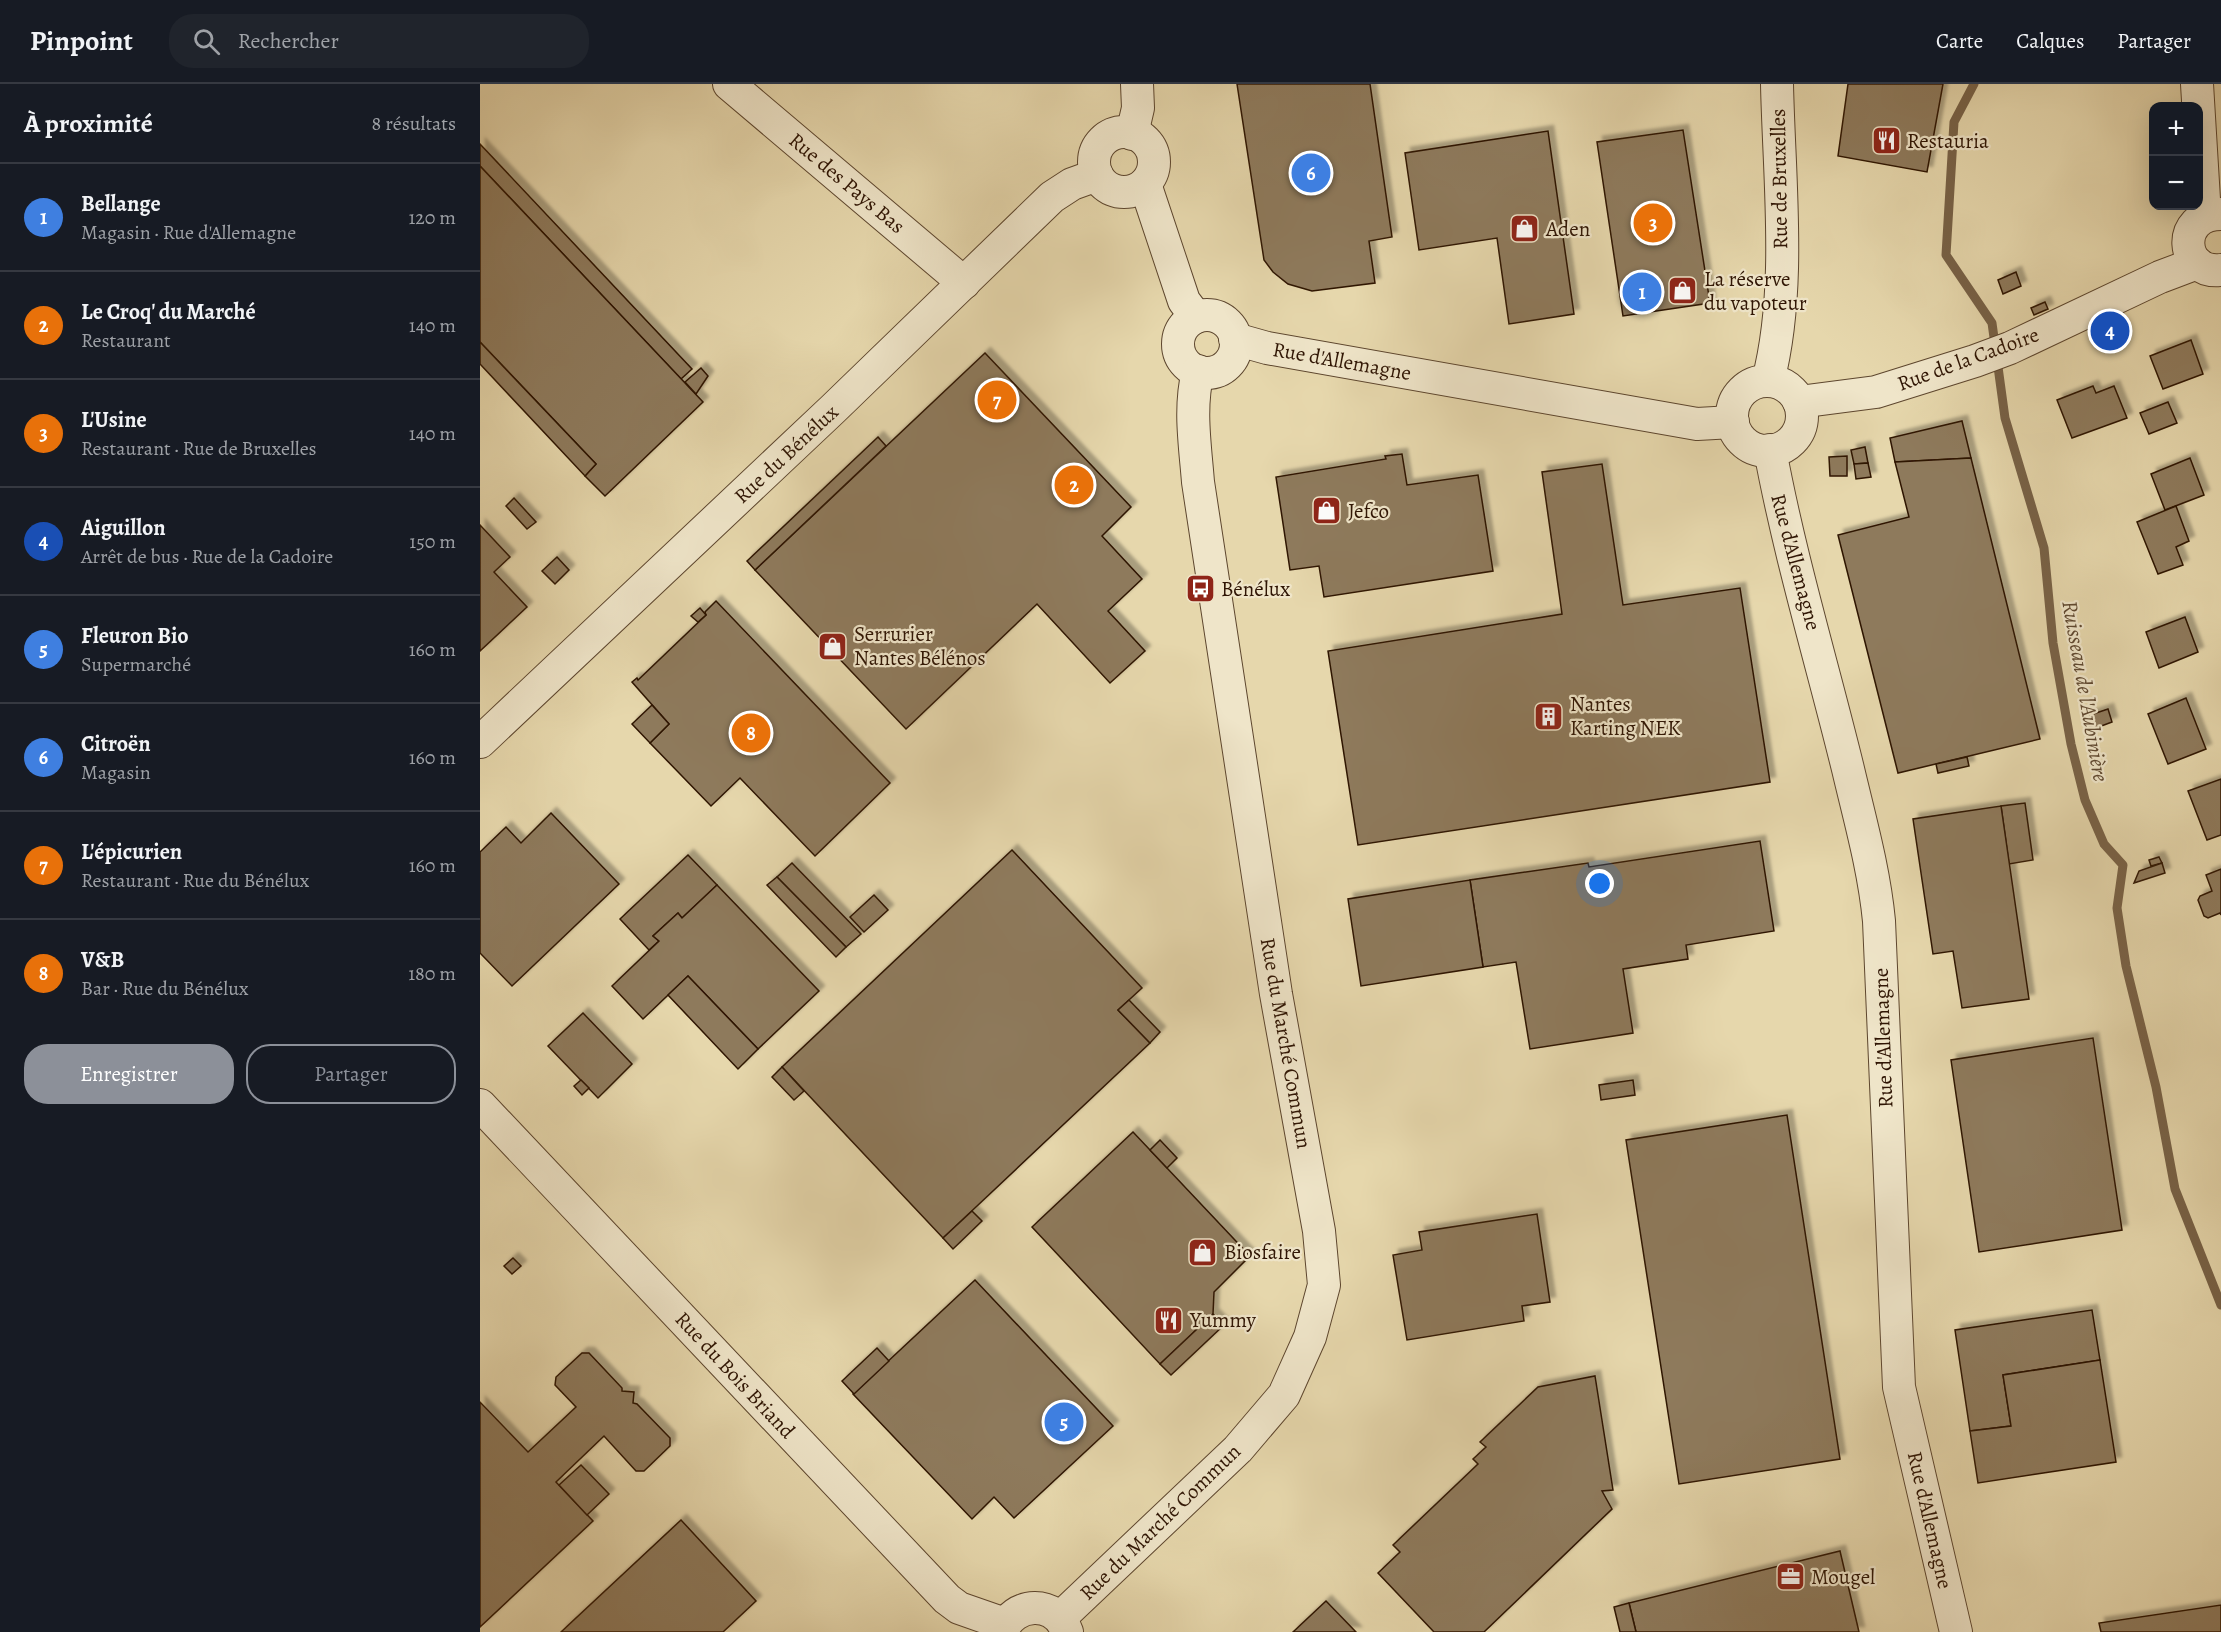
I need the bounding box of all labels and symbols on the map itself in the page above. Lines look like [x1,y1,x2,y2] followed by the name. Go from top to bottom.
[1764,108,1794,250] street label: Rue de Bruxelles
[1870,125,1902,157] restaurant icon: Restauria
[783,126,911,240] street label: Rue des Pays Bas
[1907,127,1989,155] place label: Restauria
[1292,150,1330,196] pin: 6
[1634,200,1672,246] pin: 3
[1509,213,1541,245] shop icon: Aden
[1545,215,1590,243] place label: Aden
[1704,265,1807,317] place label: La réserve du vapoteur
[1622,270,1662,314] pin: 1
[1667,275,1699,307] shop icon: La réserve du vapoteur
[2090,308,2130,354] pin: 4
[1893,320,2043,398] street label: Rue de la Cadoire
[1271,335,1413,387] street label: Rue d'Allemagne
[978,378,1016,422] pin: 7
[728,398,844,510] street label: Rue du Bénélux
[1054,462,1094,508] pin: 2
[1764,491,1828,633] street label: Rue d'Allemagne
[1311,495,1343,527] shop icon: Jefco
[1348,497,1389,525] place label: Jefco
[1184,573,1216,605] bus stop icon: Bénélux
[1221,575,1290,603] place label: Bénélux
[2054,598,2116,784] water label: Ruisseau de l'Aubinière
[854,620,986,672] place label: Serrurier Nantes Bélénos
[817,630,849,662] shop icon: Serrurier Nantes Bélénos
[1570,690,1681,742] place label: Nantes Karting NEK
[1533,700,1565,732] building icon: Nantes Karting NEK
[732,710,770,756] pin: 8
[1585,869,1614,898] your location
[1254,935,1318,1151] street label: Rue du Marché Commun
[1867,967,1899,1109] street label: Rue d'Allemagne
[1187,1236,1219,1268] shop icon: Biosfaire
[1224,1238,1301,1266] place label: Biosfaire
[1153,1304,1185,1336] restaurant icon: Yummy
[669,1305,802,1445] street label: Rue du Bois Briand
[1189,1306,1257,1334] place label: Yummy
[1044,1400,1084,1444] pin: 5
[1073,1438,1247,1606] street label: Rue du Marché Commun
[1901,1449,1959,1591] street label: Rue d'Allemagne
[1774,1561,1806,1593] office icon: Mougel
[1811,1563,1875,1591] place label: Mougel

